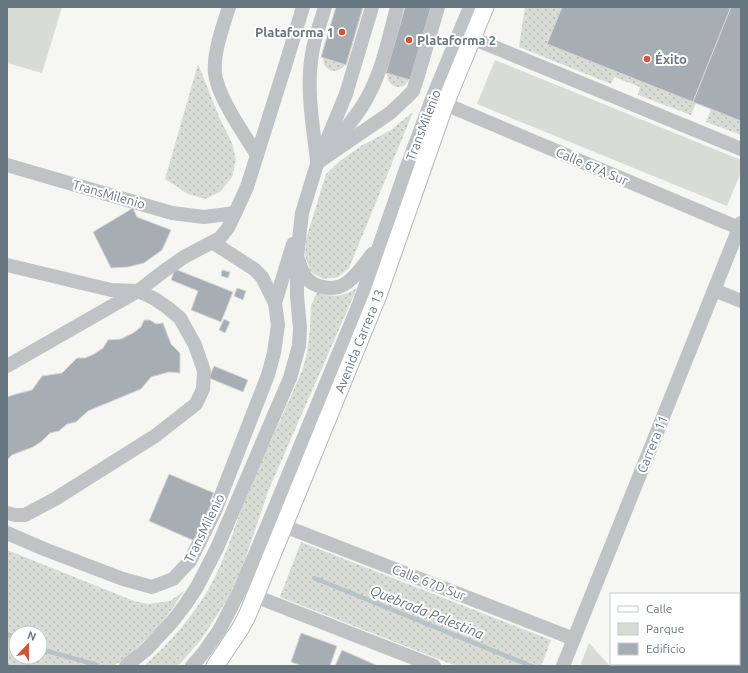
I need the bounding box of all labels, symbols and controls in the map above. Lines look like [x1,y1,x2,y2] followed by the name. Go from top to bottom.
[255,25,334,39] place label: Plataforma 1
[337,27,347,37] marker: Plataforma 1
[417,33,496,47] place label: Plataforma 2
[404,35,414,45] marker: Plataforma 2
[655,51,687,66] place label: Éxito
[642,54,652,64] marker: Éxito
[403,88,443,162] street label: TransMilenio
[554,145,630,187] street label: Calle 67A Sur
[71,177,147,211] street label: TransMilenio
[332,287,386,395] street label: Avenida Carrera 13
[634,413,670,475] street label: Carrera 11
[181,491,227,565] street label: TransMilenio
[390,562,468,602] street label: Calle 67D Sur
[367,582,487,643] water label: Quebrada Palestina
[610,593,740,665] legend
[646,602,672,615] text: Calle
[646,622,684,635] text: Parque
[8,625,48,665] north arrow
[26,629,38,643] text: N
[646,642,686,655] text: Edificio

